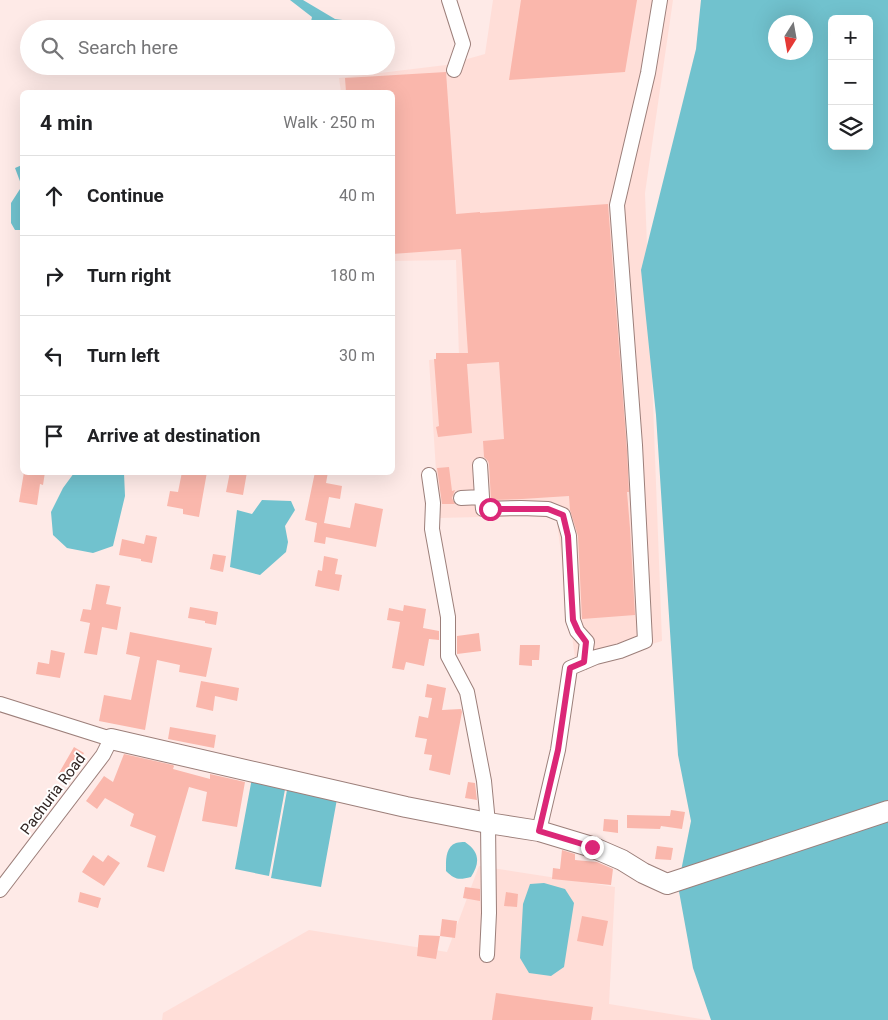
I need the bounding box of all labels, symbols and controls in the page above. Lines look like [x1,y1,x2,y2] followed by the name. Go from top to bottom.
[768,15,813,60] north arrow
[828,15,873,150] map controls
[828,15,873,60] button: +
[20,20,395,75] search box
[38,34,66,62] icon: search
[78,36,178,59] text: Search here
[828,60,873,105] button: −
[828,105,873,150] button: layers
[40,111,93,135] text: 4 min
[283,113,375,132] text: Walk · 250 m
[40,182,68,210] icon: ahead
[87,184,164,207] text: Continue
[339,186,375,205] text: 40 m
[40,262,68,290] icon: right
[87,264,171,287] text: Turn right
[330,266,375,285] text: 180 m
[40,342,68,370] icon: left
[87,344,160,367] text: Turn left
[339,346,375,365] text: 30 m
[40,422,68,450] icon: arrive
[87,424,260,447] text: Arrive at destination
[479,498,502,521] route start
[17,750,89,838] street label: Pachuria Road
[581,836,604,859] route end

